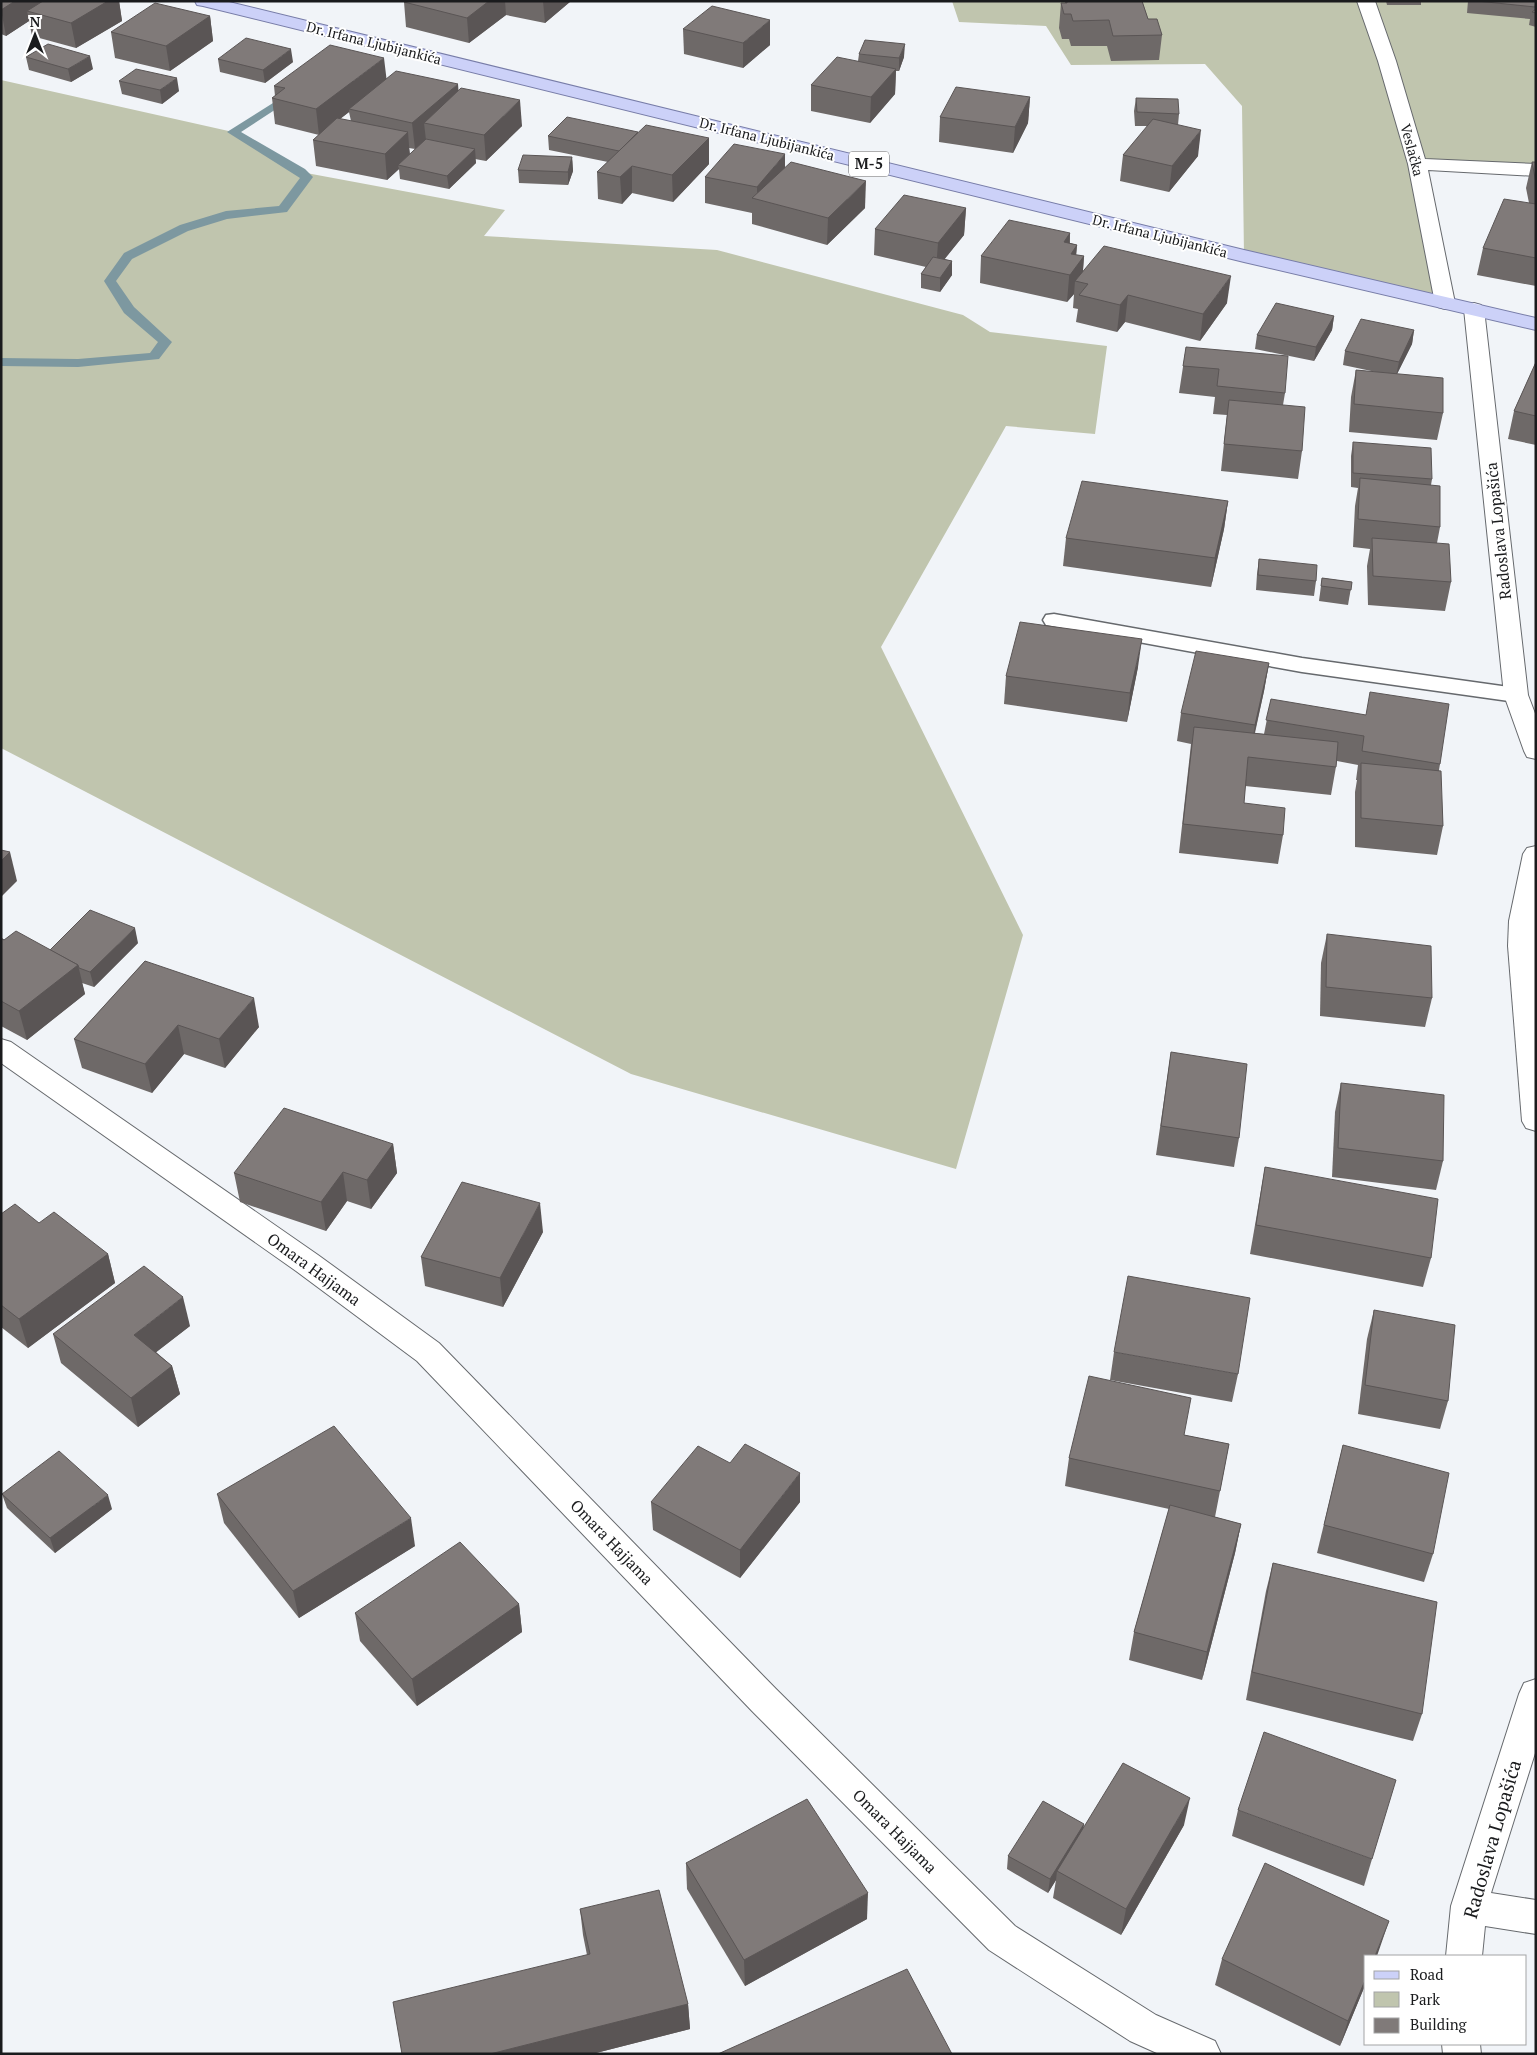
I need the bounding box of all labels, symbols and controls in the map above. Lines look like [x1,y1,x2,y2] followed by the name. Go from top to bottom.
[10,10,60,60] north arrow
[30,12,41,31] text: N
[305,17,444,68] street label: Dr. Irfana Ljubijankića
[698,113,837,164] street label: Dr. Irfana Ljubijankića
[1396,122,1429,178] street label: Veslačka
[849,152,889,176] road number: M-5
[1091,210,1230,261] street label: Dr. Irfana Ljubijankića
[1480,461,1516,601] street label: Radoslava Lopašića
[263,1228,365,1310] street label: Omara Hajjama
[566,1495,658,1589] street label: Omara Hajjama
[1457,1756,1526,1921] street label: Radoslava Lopašića
[848,1784,942,1878] street label: Omara Hajjama
[1364,1955,1527,2045] legend
[1410,1964,1443,1984] text: Road
[1410,1989,1440,2009] text: Park
[1410,2014,1468,2034] text: Building

